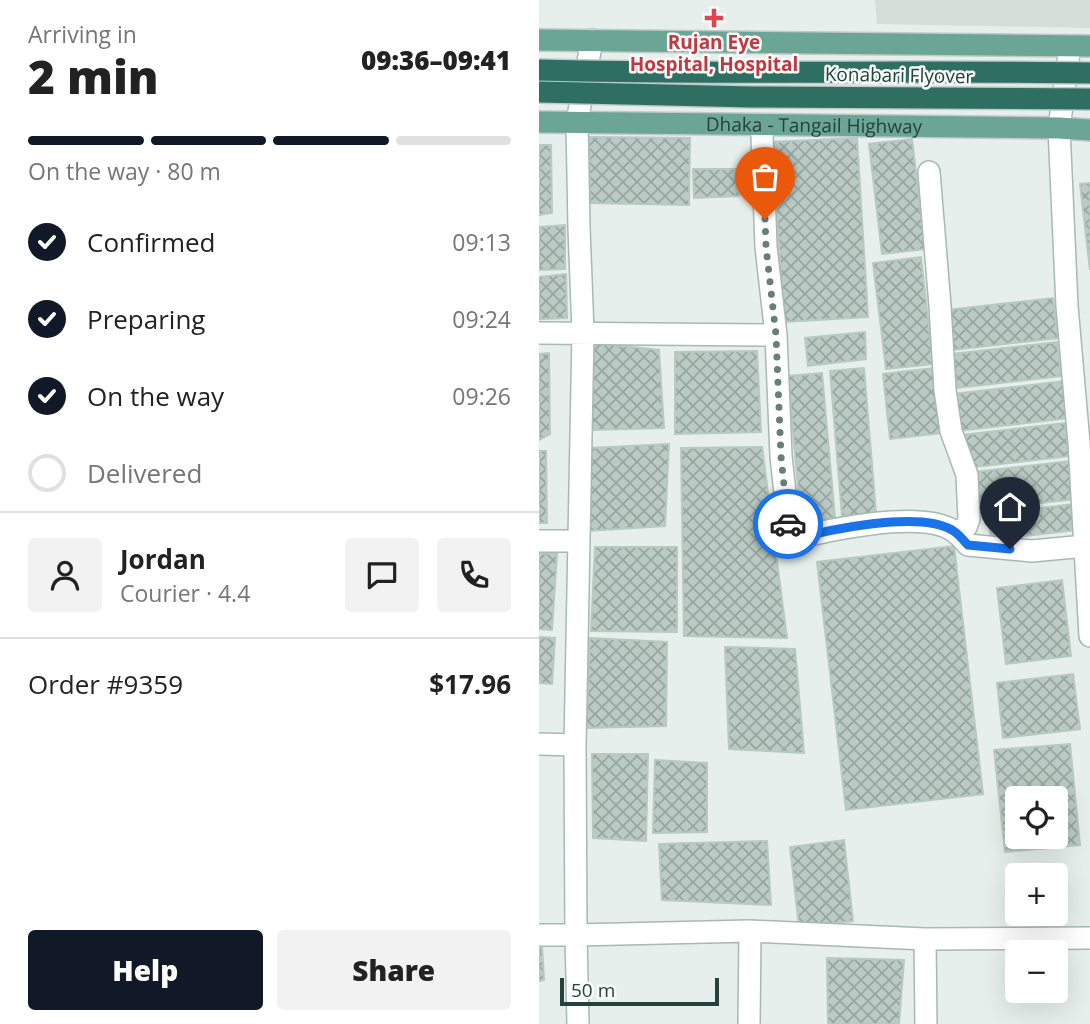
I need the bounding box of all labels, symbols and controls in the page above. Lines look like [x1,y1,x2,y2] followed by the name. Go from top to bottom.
[704,8,724,28] marker: Rujan Eye Hospital, Hospital
[28,18,137,50] text: Arriving in
[630,29,798,77] place label: Rujan Eye Hospital, Hospital
[361,42,511,78] text: 09:36–09:41
[28,45,159,107] text: 2 min
[825,61,974,89] street label: Konabari Flyover
[706,111,923,139] street label: Dhaka - Tangail Highway
[735,147,795,219] pin
[28,155,221,187] text: On the way · 80 m
[746,158,784,196] icon: bag
[28,223,66,261] icon: check
[87,224,215,260] text: Confirmed
[452,226,511,258] text: 09:13
[28,300,66,338] icon: check
[87,301,205,337] text: Preparing
[452,303,511,335] text: 09:24
[28,377,66,415] icon: check
[87,378,224,414] text: On the way
[452,380,511,412] text: 09:26
[87,455,202,491] text: Delivered
[980,477,1040,549] pin
[991,488,1029,526] icon: home
[753,489,823,559] courier
[769,505,807,543] icon: car
[28,538,102,612] button: person
[345,538,419,612] button: chat
[437,538,511,612] button: phone
[120,541,206,577] text: Jordan
[120,577,250,609] text: Courier · 4.4
[28,666,183,702] text: Order #9359
[429,666,511,702] text: $17.96
[1005,786,1068,1003] map controls
[1005,786,1068,849] button: locate
[1005,863,1068,926] button: +
[28,930,263,1010] button: Help
[277,930,511,1010] button: Share
[1005,940,1068,1003] button: −
[560,975,719,1007] scale bar
[571,977,615,1003] text: 50 m

